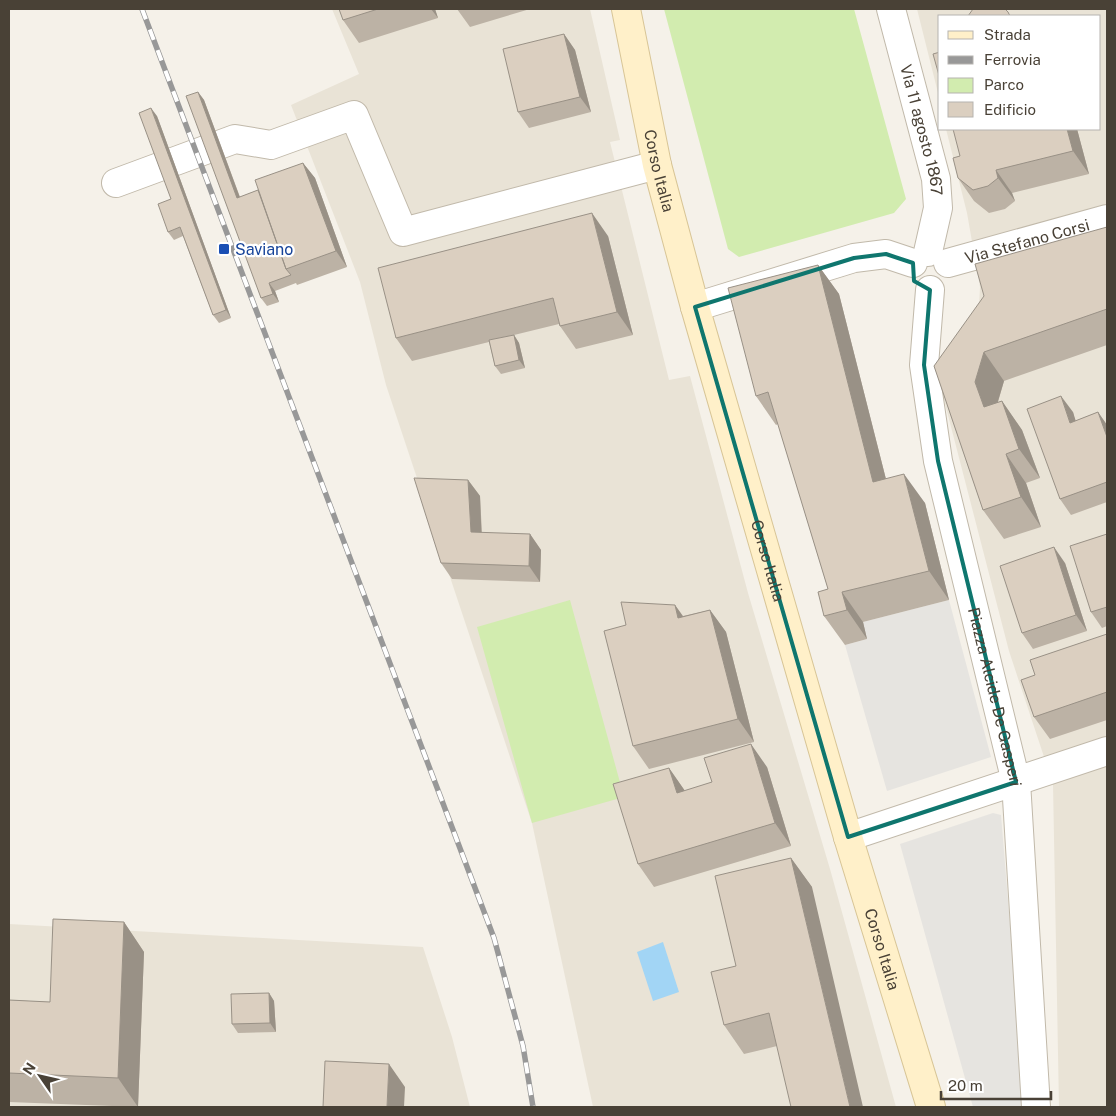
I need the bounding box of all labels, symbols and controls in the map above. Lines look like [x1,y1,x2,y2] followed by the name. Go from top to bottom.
[938,15,1101,130] legend
[984,26,1031,43] text: Strada
[984,51,1041,68] text: Ferrovia
[896,62,946,196] street label: Via 11 agosto 1867
[984,76,1024,93] text: Parco
[984,101,1036,118] text: Edificio
[640,128,678,214] street label: Corso Italia
[963,215,1092,268] street label: Via Stefano Corsi
[235,240,293,259] place label: Saviano
[217,242,231,256] marker: Saviano
[747,518,789,604] street label: Corso Italia
[964,606,1025,787] street label: Piazza Alcide De Gasperi
[861,906,903,992] street label: Corso Italia
[15,1051,65,1101] north arrow
[20,1060,39,1078] text: N
[941,1068,1051,1100] scale bar
[948,1077,983,1094] text: 20 m

